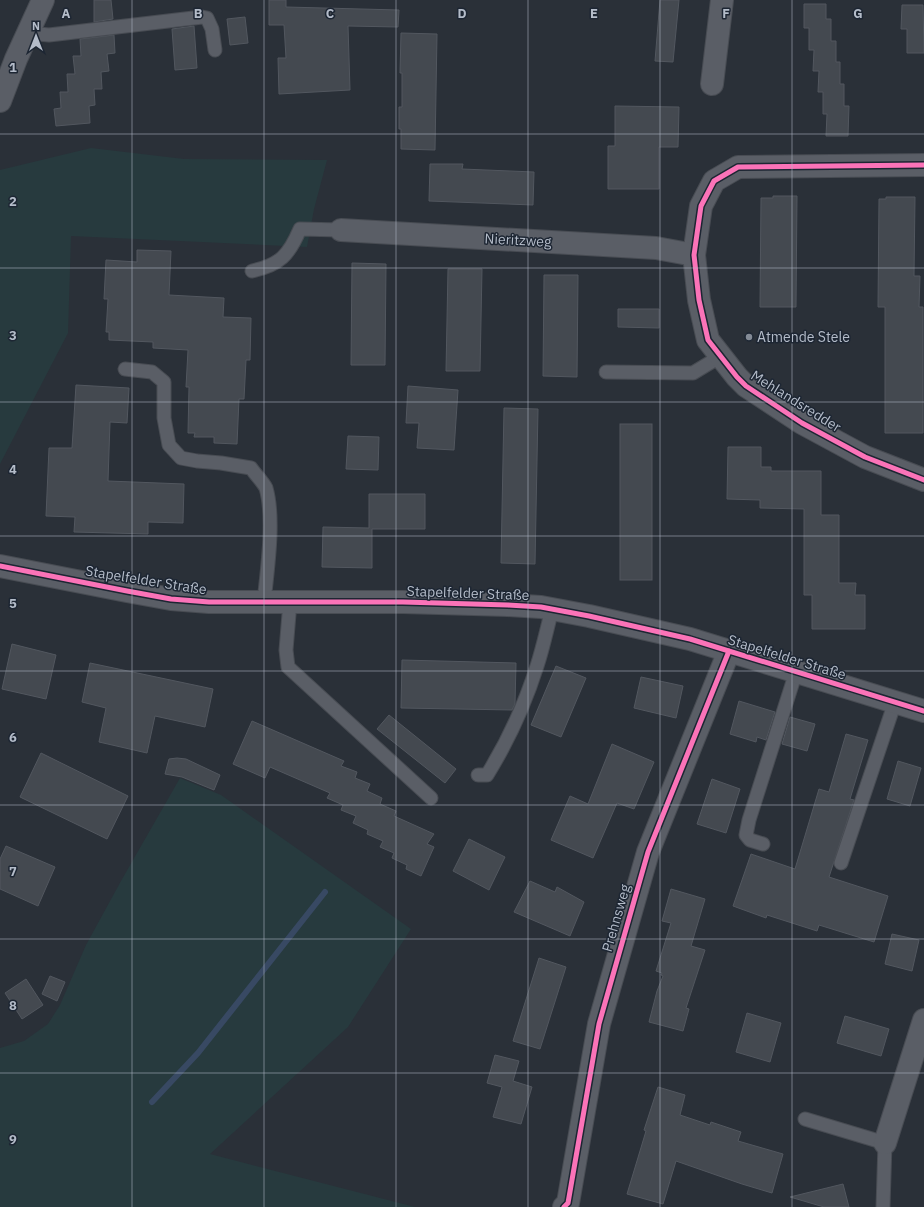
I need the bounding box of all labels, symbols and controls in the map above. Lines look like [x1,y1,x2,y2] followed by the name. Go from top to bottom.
[62,5,71,22] text: A
[194,5,203,22] text: B
[326,5,335,22] text: C
[457,5,467,22] text: D
[590,5,598,22] text: E
[722,5,730,22] text: F
[853,5,863,22] text: G
[16,16,56,56] north arrow
[32,19,40,33] text: N
[9,59,17,76] text: 1
[9,193,17,210] text: 2
[484,229,552,251] street label: Nieritzweg
[9,327,17,344] text: 3
[757,328,850,346] place label: Atmende Stele
[744,332,754,342] marker: Atmende Stele
[748,366,844,436] street label: Mehlandsredder
[9,461,17,478] text: 4
[84,562,208,599] street label: Stapelfelder Straße
[406,582,530,604] street label: Stapelfelder Straße
[9,595,17,612] text: 5
[726,630,849,684] street label: Stapelfelder Straße
[9,729,17,746] text: 6
[9,863,17,880] text: 7
[598,882,634,954] street label: Prehnsweg
[9,997,17,1014] text: 8
[9,1131,17,1148] text: 9

